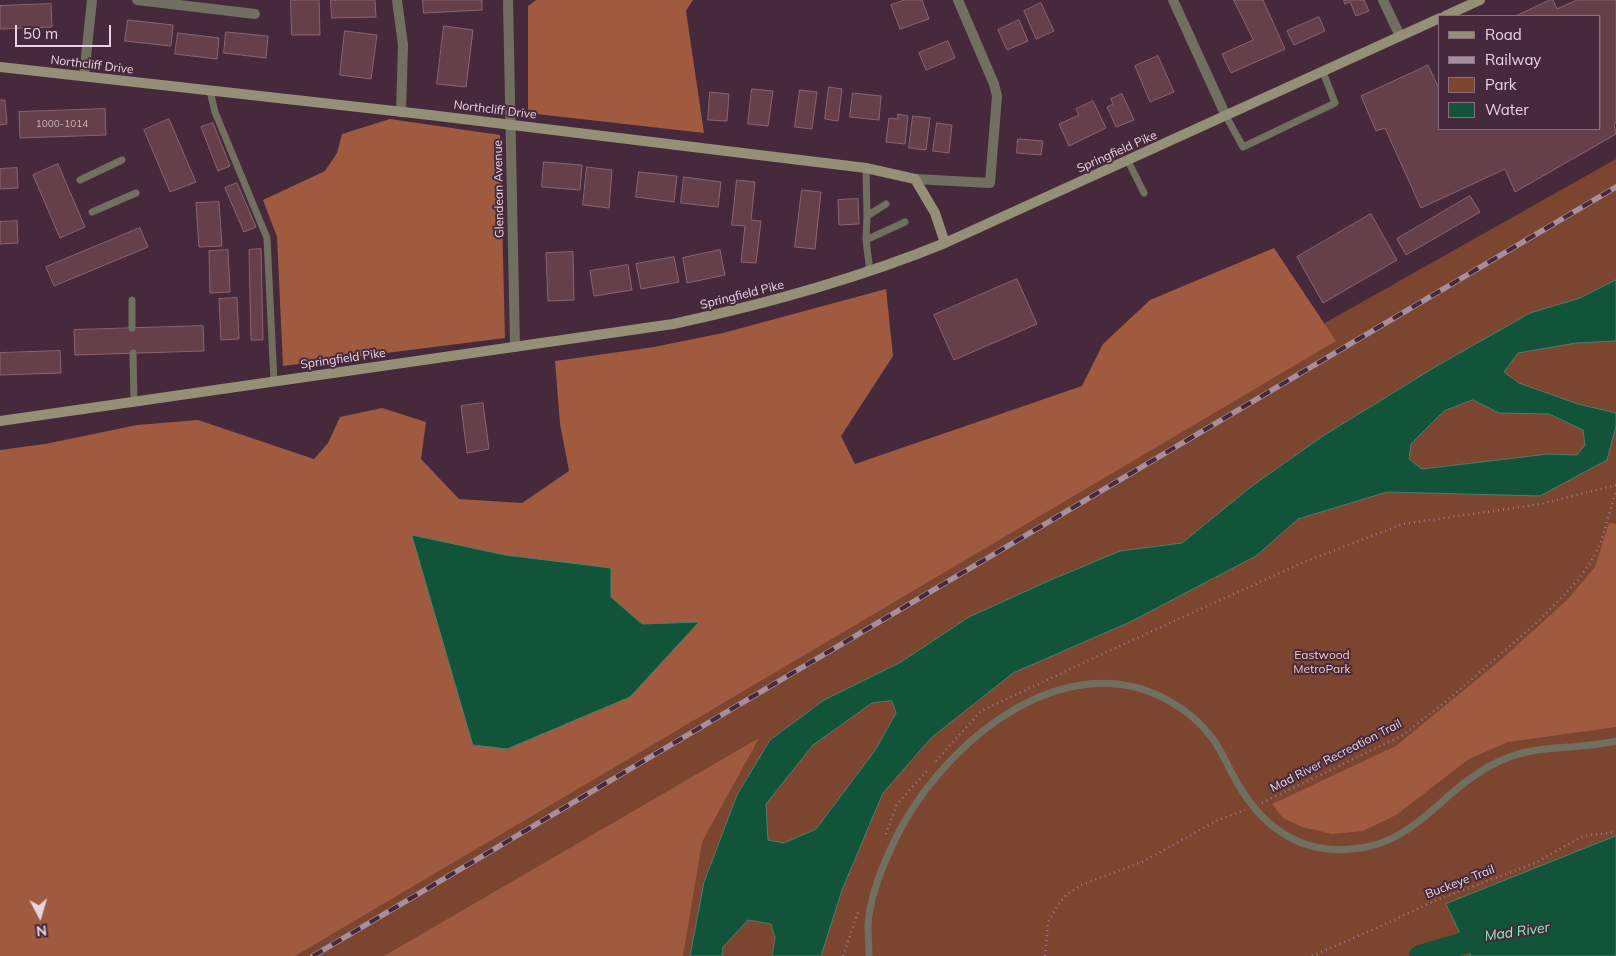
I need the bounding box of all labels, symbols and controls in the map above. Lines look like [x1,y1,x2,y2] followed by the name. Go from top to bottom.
[18,15,114,47] scale bar
[1438,15,1601,130] legend
[23,24,58,43] text: 50 m
[1485,25,1522,44] text: Road
[1485,50,1541,69] text: Railway
[50,53,134,77] street label: Northcliff Drive
[1485,75,1517,94] text: Park
[453,98,537,122] street label: Northcliff Drive
[1485,100,1529,119] text: Water
[36,118,88,130] house number: 1000-1014
[1075,128,1159,176] street label: Springfield Pike
[491,140,507,238] street label: Glendean Avenue
[699,278,785,312] street label: Springfield Pike
[299,346,387,372] street label: Springfield Pike
[1293,648,1351,676] park label: Eastwood MetroPark
[1268,717,1404,795] street label: Mad River Recreation Trail
[1423,862,1497,902] street label: Buckeye Trail
[15,891,65,941] north arrow
[1483,919,1551,945] water label: Mad River
[35,921,48,940] text: N

